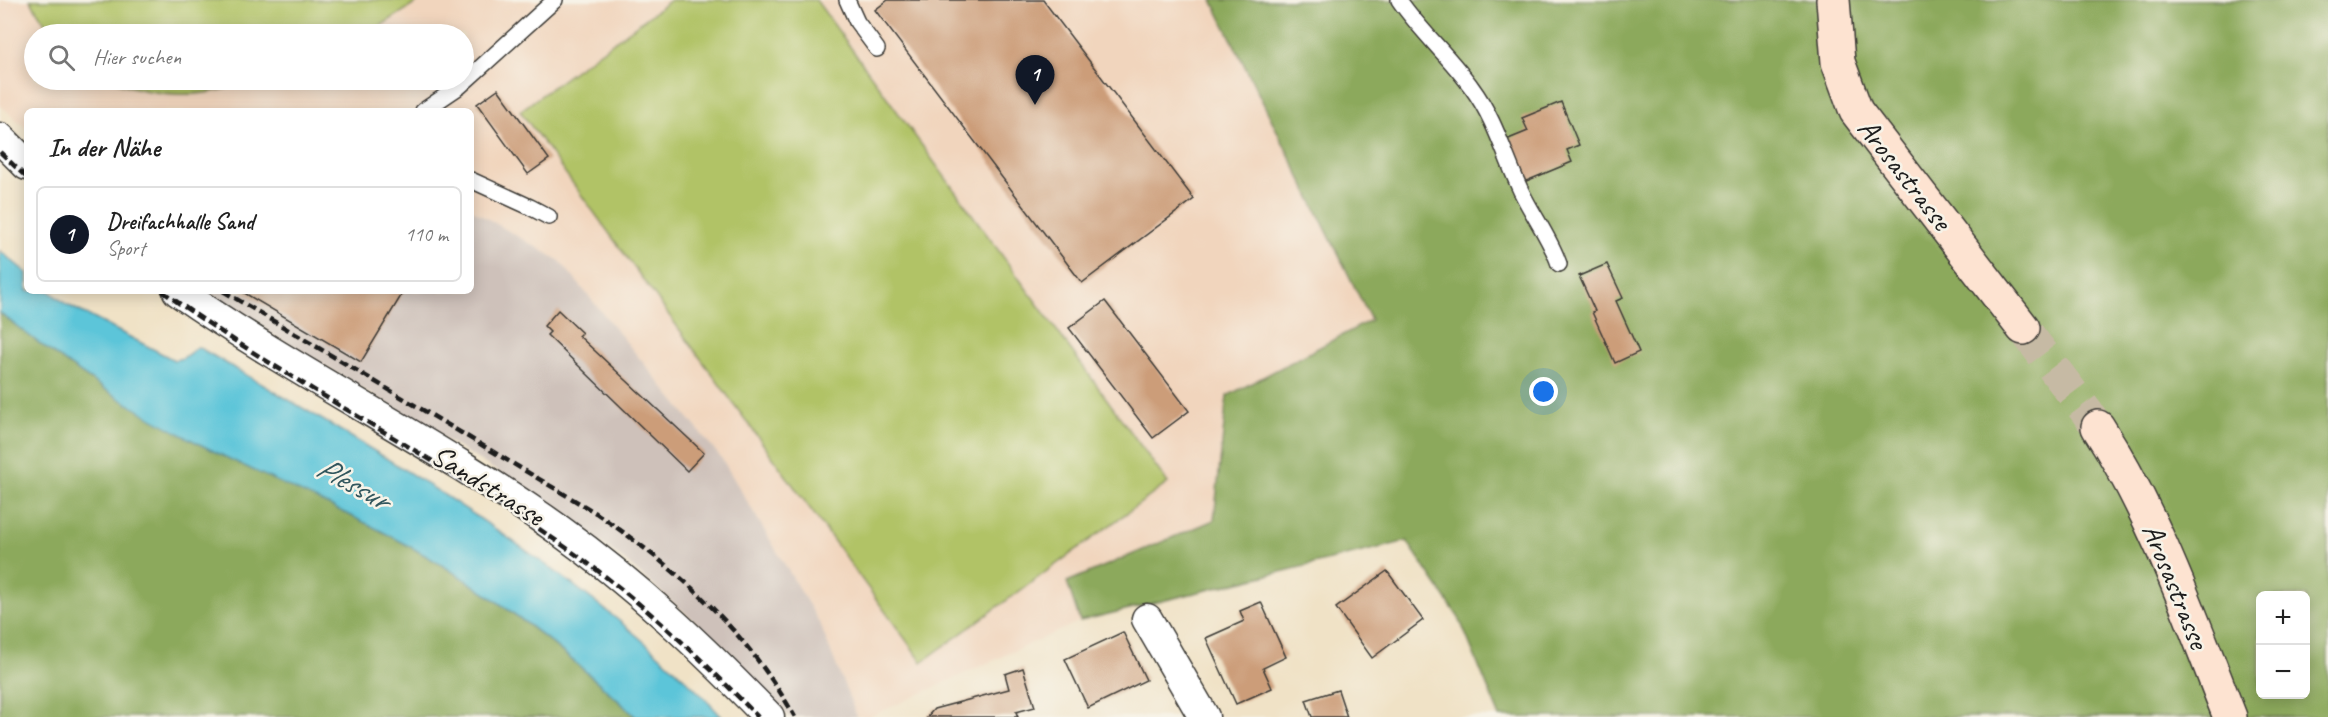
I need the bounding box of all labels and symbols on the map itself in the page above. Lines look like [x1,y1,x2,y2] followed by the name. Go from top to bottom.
[1016,56,1054,105] pin: 1
[1849,110,1962,239] street label: Arosastrasse
[1529,377,1558,406] your location
[425,436,553,536] street label: Sandstrasse
[310,447,401,522] water label: Plessur
[2134,518,2219,656] street label: Arosastrasse

